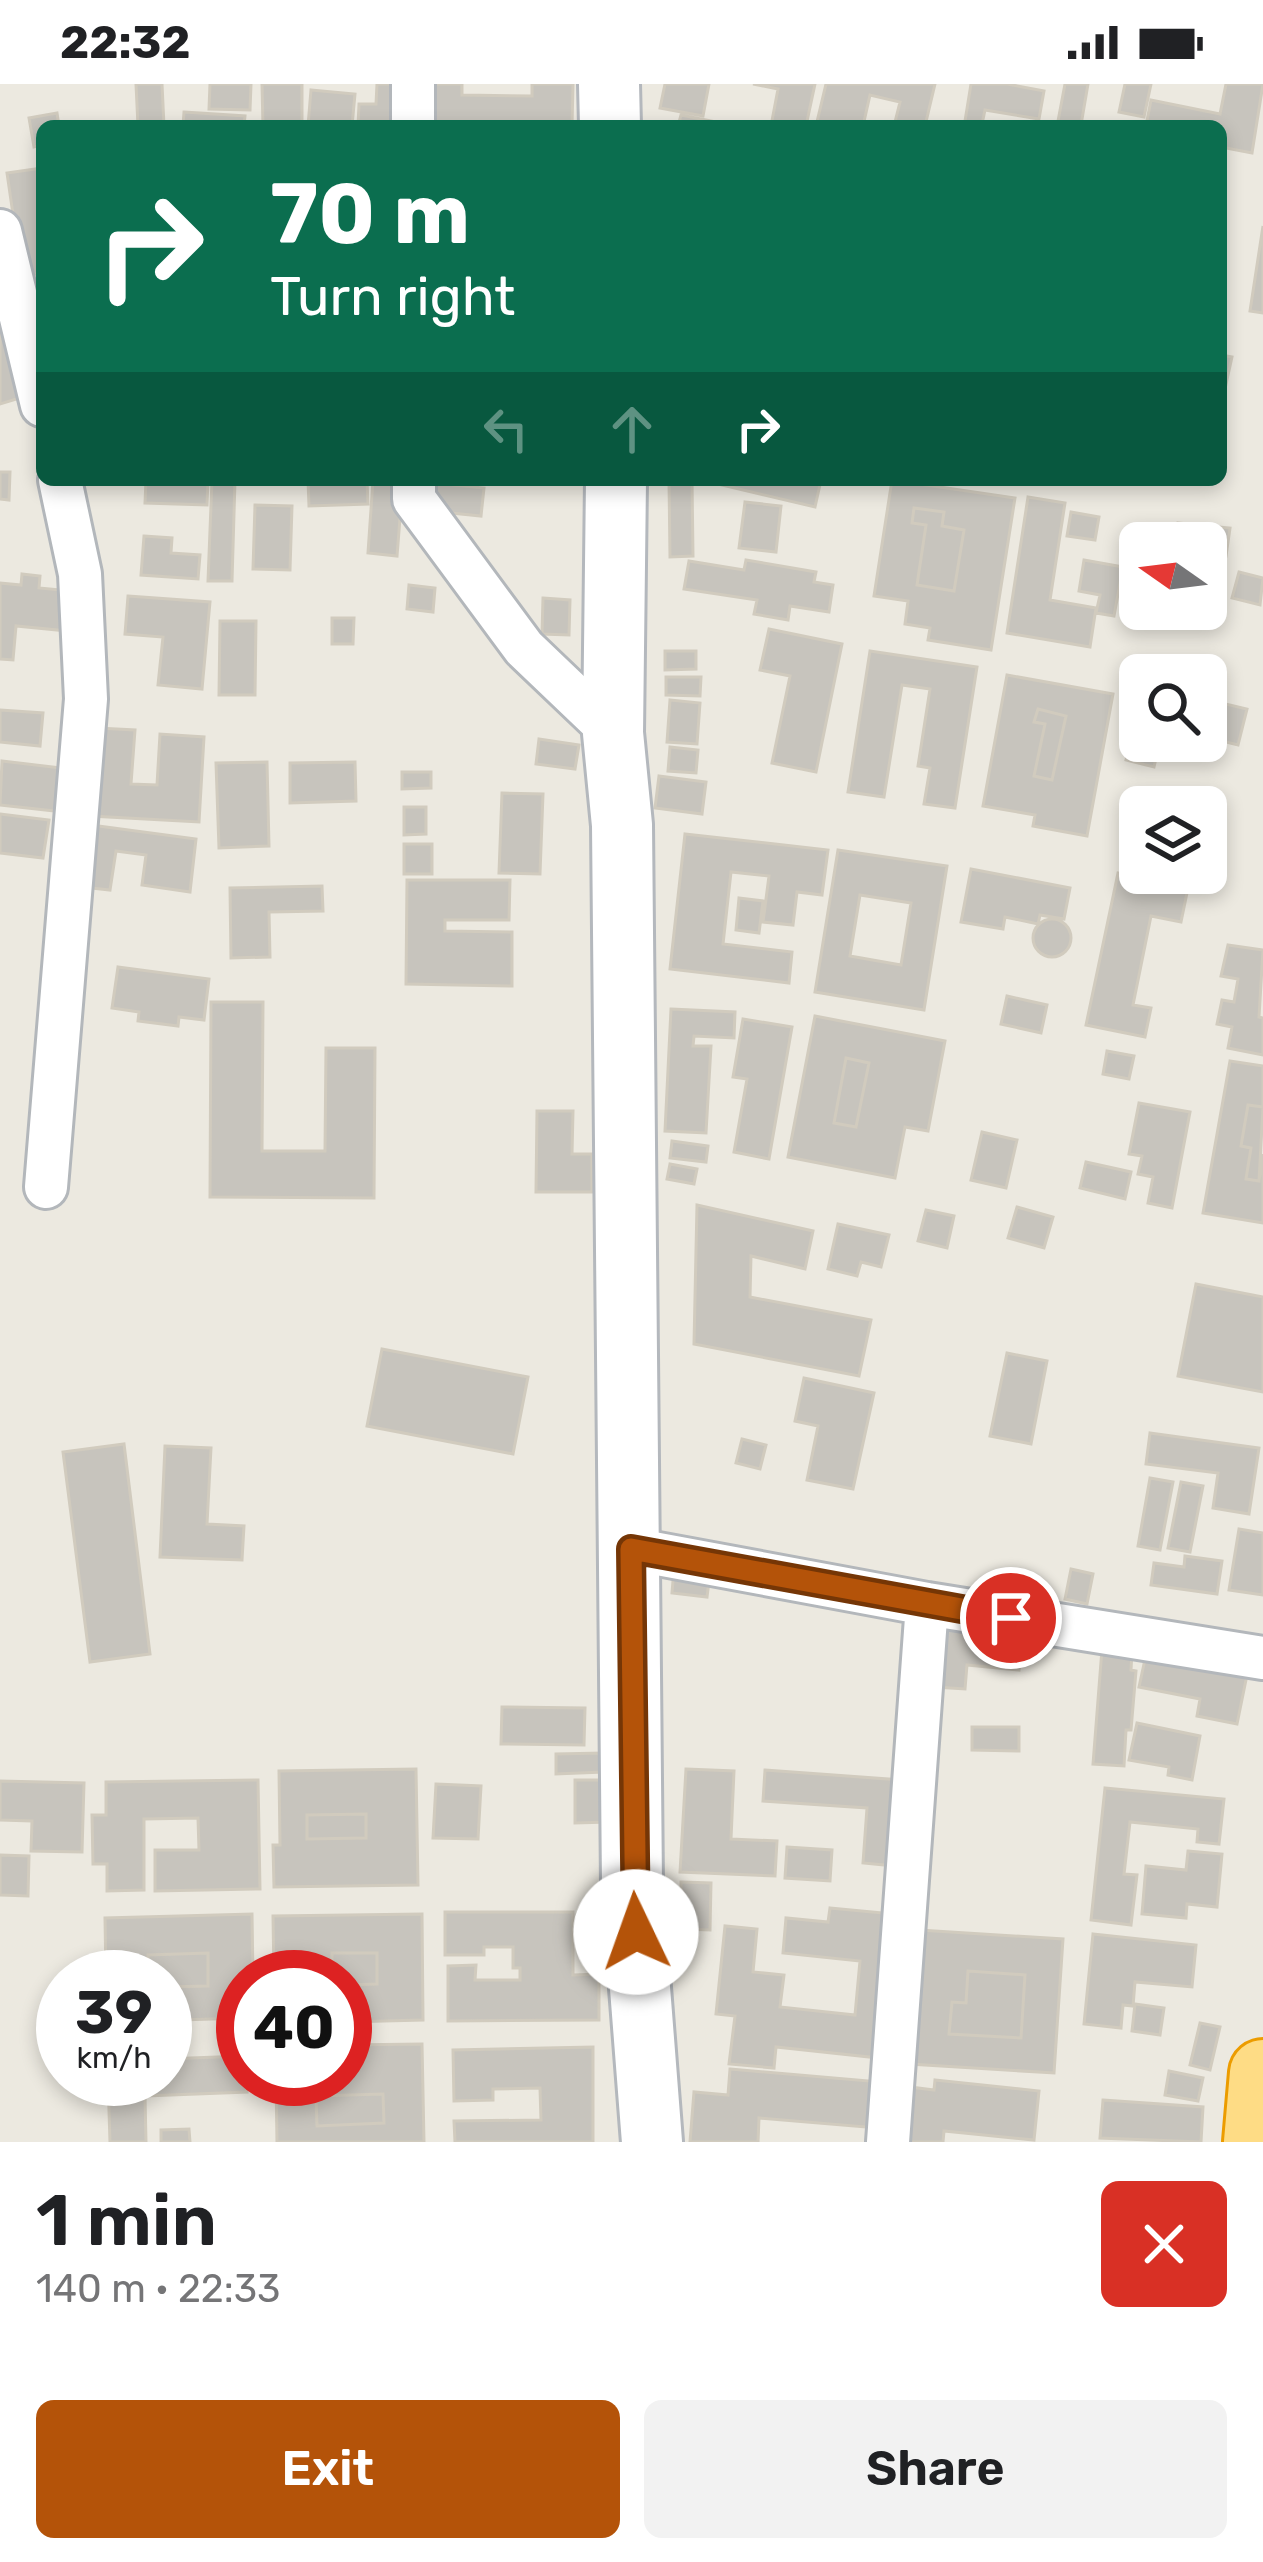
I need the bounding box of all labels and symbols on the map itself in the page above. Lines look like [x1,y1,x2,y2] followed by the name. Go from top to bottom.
[1119,522,1227,630] north arrow
[960,1567,1062,1669] pin
[573,1869,699,1995] position arrow
[216,1950,372,2106] speed limit sign: 40

